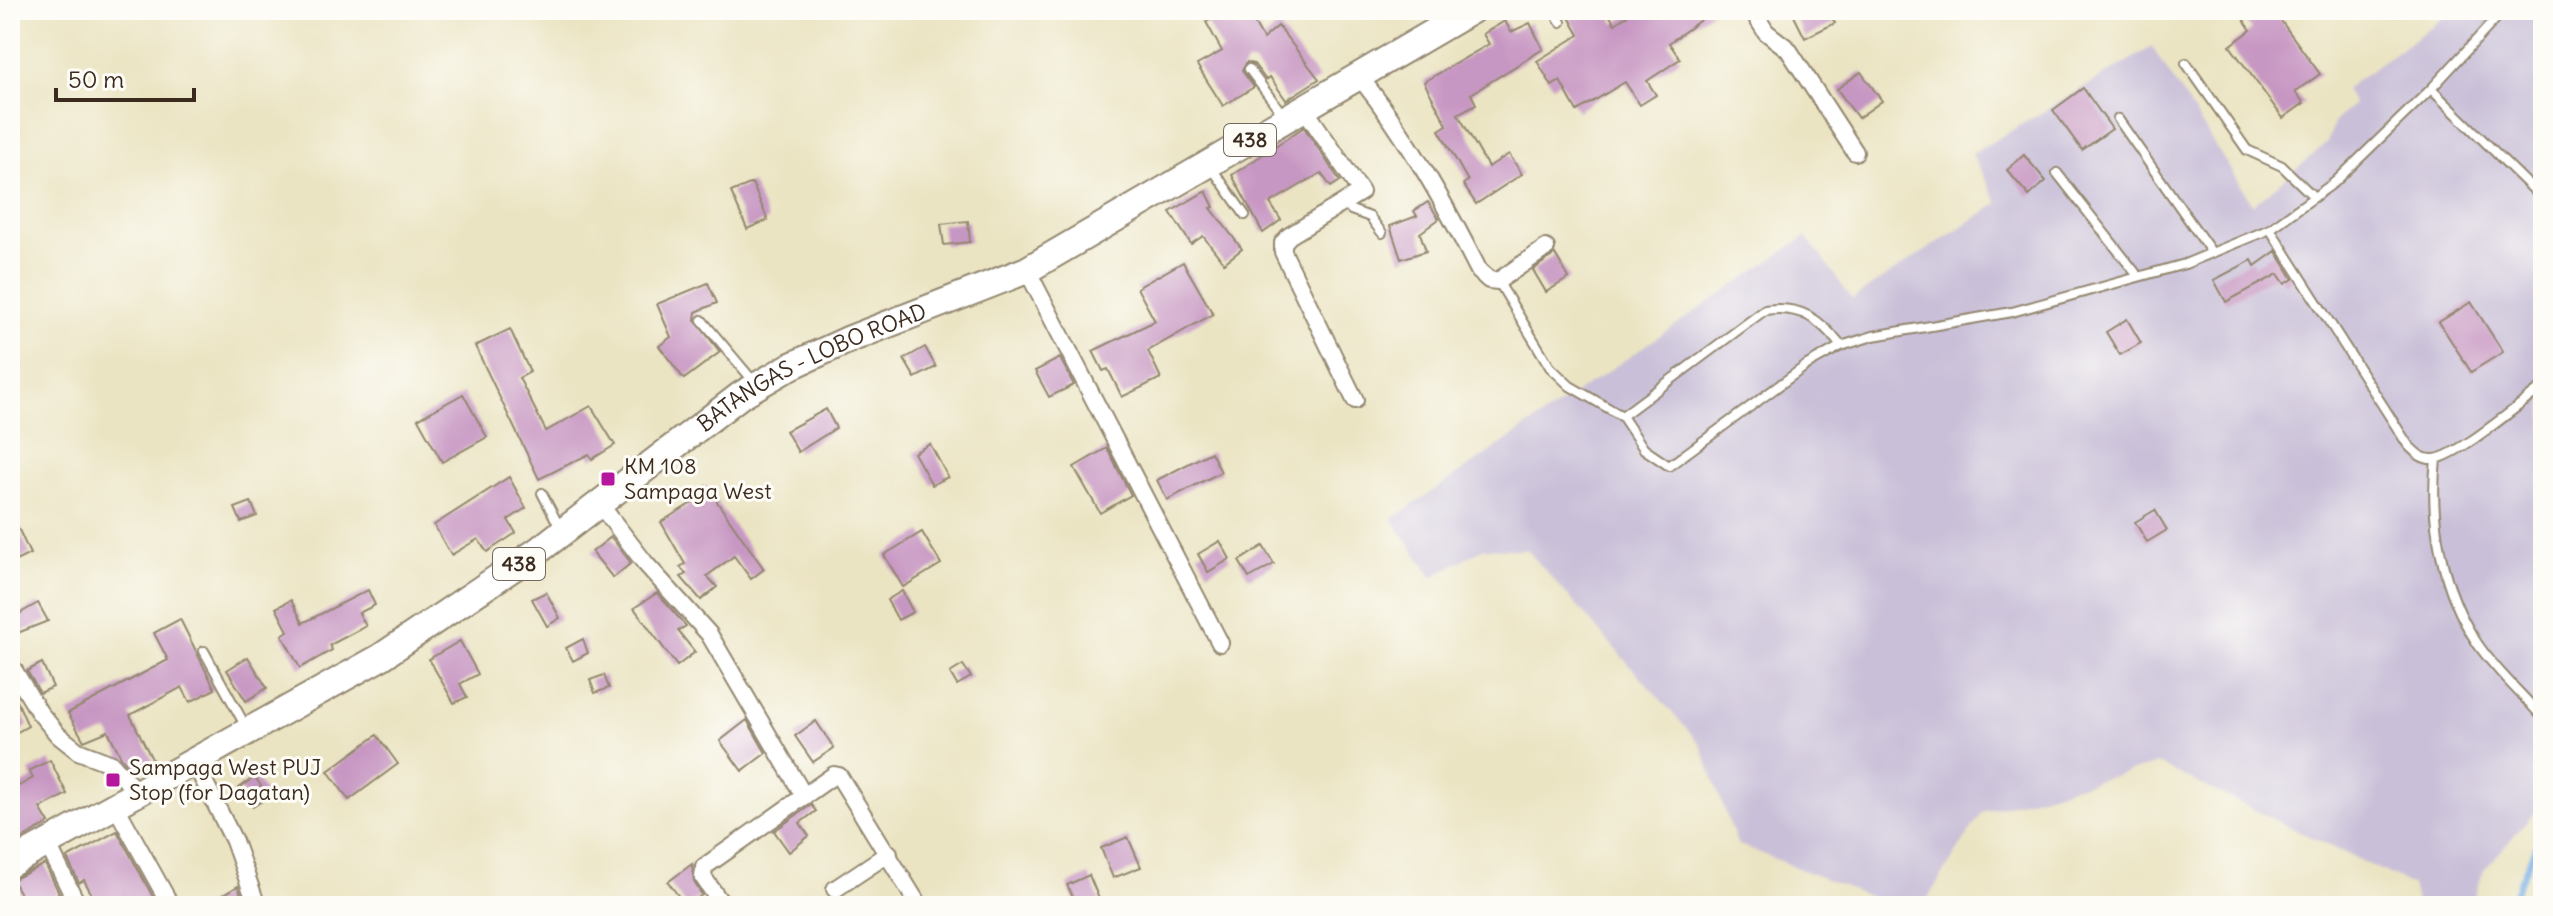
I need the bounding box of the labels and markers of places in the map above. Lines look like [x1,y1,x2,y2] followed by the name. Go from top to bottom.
[624,452,772,505] place label: KM 108 Sampaga West
[599,470,617,488] marker: KM 108 Sampaga West
[129,753,321,806] place label: Sampaga West PUJ Stop (for Dagatan)
[104,771,122,789] marker: Sampaga West PUJ Stop (for Dagatan)

